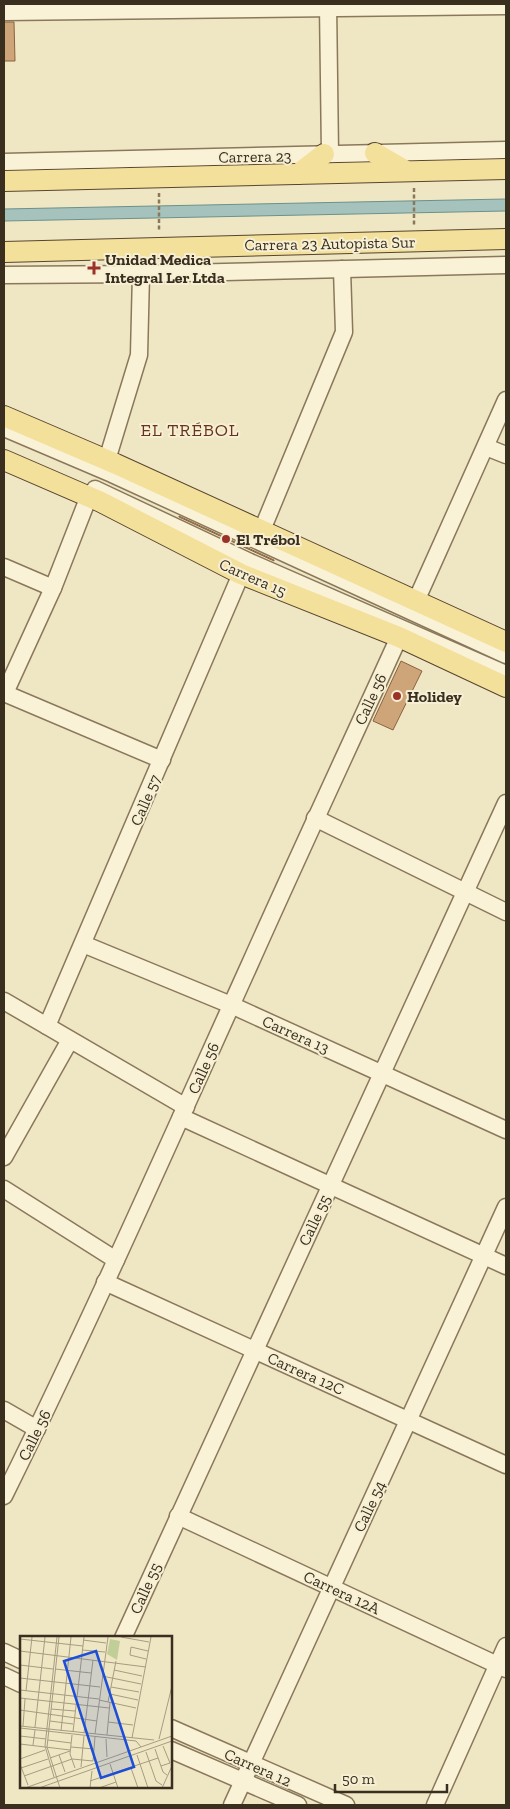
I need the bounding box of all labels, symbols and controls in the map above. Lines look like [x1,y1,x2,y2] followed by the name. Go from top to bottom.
[218,146,292,167] street label: Carrera 23
[244,233,416,254] street label: Carrera 23 Autopista Sur
[105,250,225,287] place label: Unidad Medica Integral Ler Ltda
[87,261,101,275] marker: Unidad Medica Integral Ler Ltda
[140,419,240,441] district label: EL TRÉBOL
[236,530,300,549] place label: El Trébol
[220,533,232,545] marker: El Trébol
[216,554,289,601] street label: Carrera 15
[350,671,391,728] street label: Calle 56
[407,687,462,706] place label: Holidey
[391,690,403,702] marker: Holidey
[126,771,165,829] street label: Calle 57
[259,1011,332,1058] street label: Carrera 13
[184,1039,223,1097] street label: Calle 56
[294,1192,335,1249] street label: Calle 55
[265,1348,347,1399] street label: Carrera 12C
[14,1407,55,1464] street label: Calle 56
[349,1477,390,1535] street label: Calle 54
[126,1560,165,1617] street label: Calle 55
[301,1567,383,1619] street label: Carrera 12A
[20,1636,172,1789] inset map
[221,1744,294,1791] street label: Carrera 12
[335,1762,448,1794] scale bar
[342,1770,375,1788] text: 50 m

